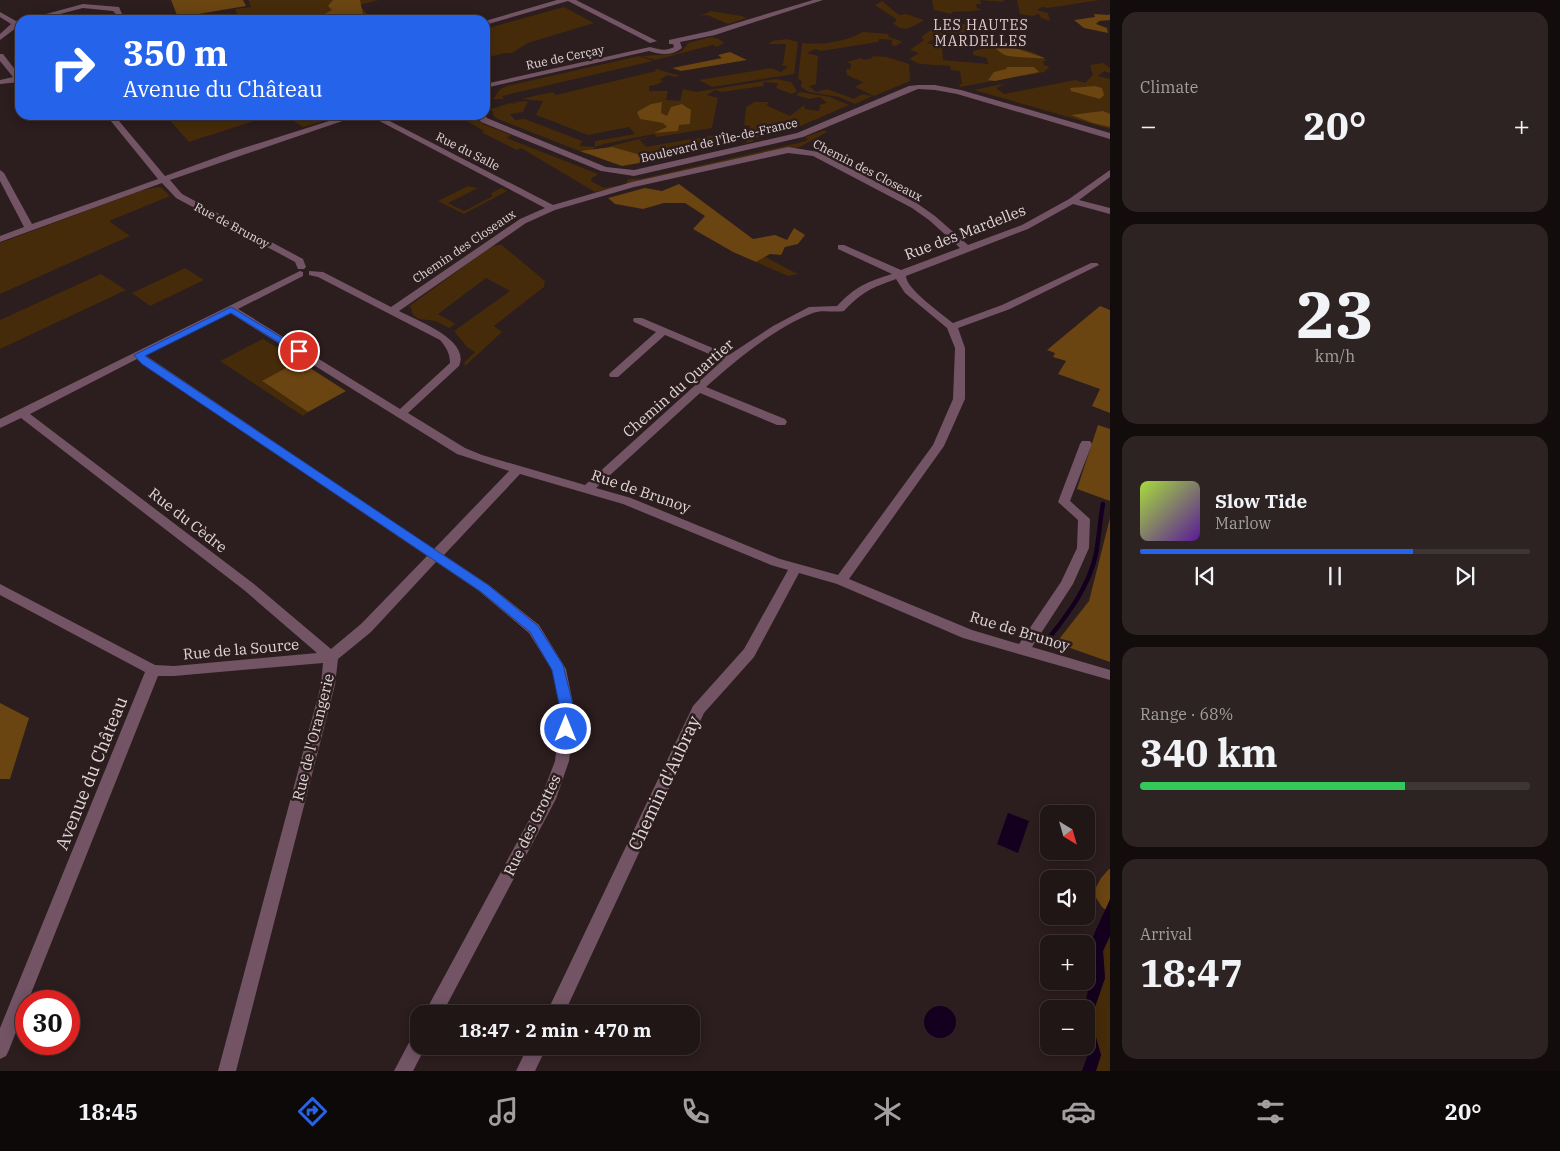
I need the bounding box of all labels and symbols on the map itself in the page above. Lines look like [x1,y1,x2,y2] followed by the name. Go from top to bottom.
[933,16,1029,50] district label: LES HAUTES MARDELLES
[525,41,606,73] street label: Rue de Cerçay
[639,115,799,165] street label: Boulevard de l'Île-de-France
[434,129,502,173] street label: Rue du Salle
[811,136,926,204] street label: Chemin des Closeaux
[192,199,273,251] street label: Rue de Brunoy
[902,200,1028,264] street label: Rue des Mardelles
[410,206,519,286] street label: Chemin des Closeaux
[278,330,320,372] pin
[619,334,738,441] street label: Chemin du Quartier
[589,465,693,517] street label: Rue de Brunoy
[145,483,231,557] street label: Rue du Cèdre
[968,607,1072,655] street label: Rue de Brunoy
[182,634,300,664] street label: Rue de la Source
[288,672,338,802] street label: Rue de l'Orangerie
[50,693,132,853] street label: Avenue du Château
[539,702,591,754] position arrow
[623,712,705,854] street label: Chemin d'Aubray
[499,771,565,879] street label: Rue des Grottes
[1040,805,1095,860] north arrow
[15,990,80,1055] speed limit sign: 30

